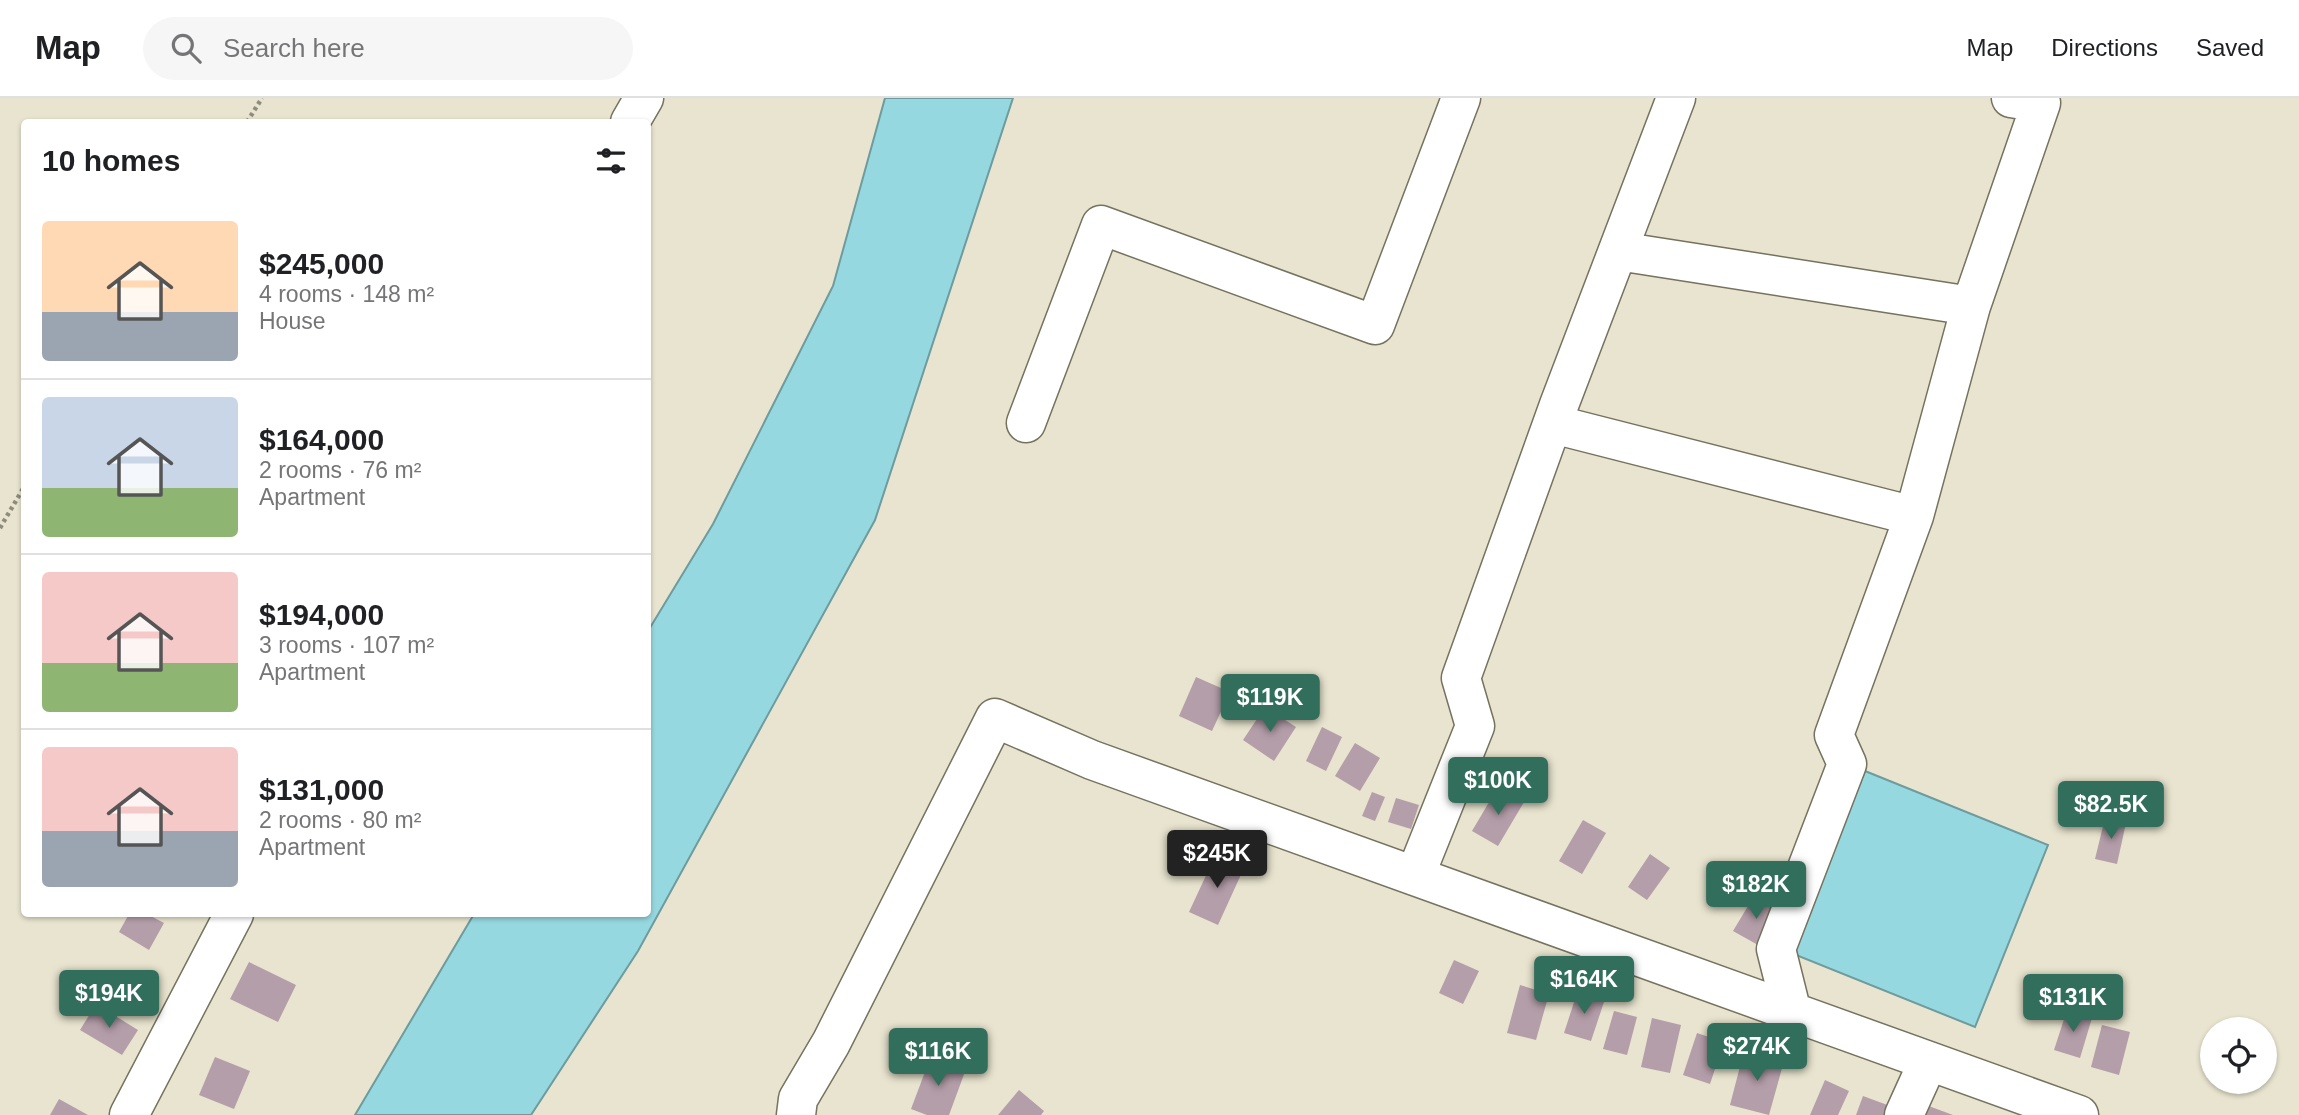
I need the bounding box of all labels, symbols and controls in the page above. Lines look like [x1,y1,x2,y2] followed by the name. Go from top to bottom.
[143,17,633,80] search box
[35,29,101,66] text: Map
[167,29,205,67] icon: search
[223,33,365,63] text: Search here
[1967,34,2013,61] text: Map
[2051,34,2158,61] text: Directions
[2196,34,2264,61] text: Saved
[592,142,630,180] icon: filters
[42,144,180,177] text: 10 homes
[259,247,384,280] text: $245,000
[98,249,182,333] icon: home
[259,281,434,307] text: 4 rooms · 148 m²
[259,308,325,334] text: House
[259,423,384,456] text: $164,000
[98,425,182,509] icon: home
[259,457,421,483] text: 2 rooms · 76 m²
[259,484,365,510] text: Apartment
[259,598,384,631] text: $194,000
[98,600,182,684] icon: home
[259,632,434,658] text: 3 rooms · 107 m²
[259,659,365,685] text: Apartment
[1221,674,1319,734] pin: $119K
[1237,684,1303,710] text: $119K
[1449,758,1547,817] pin: $100K
[1464,767,1532,793] text: $100K
[259,773,384,806] text: $131,000
[98,775,182,859] icon: home
[2054,782,2168,841] pin: $82.5K
[2074,791,2148,817] text: $82.5K
[259,807,421,833] text: 2 rooms · 80 m²
[1168,830,1266,890] pin: $245K
[259,834,365,860] text: Apartment
[1183,840,1251,866] text: $245K
[1707,862,1805,921] pin: $182K
[1722,871,1790,897] text: $182K
[1535,956,1633,1016] pin: $164K
[1550,966,1618,992] text: $164K
[60,970,158,1030] pin: $194K
[2024,974,2122,1034] pin: $131K
[75,980,143,1006] text: $194K
[2039,984,2107,1010] text: $131K
[2200,1017,2277,1094] map controls
[2200,1017,2277,1094] button: locate
[1708,1024,1806,1083] pin: $274K
[889,1028,987,1088] pin: $116K
[1723,1033,1791,1059] text: $274K
[905,1038,971,1064] text: $116K

